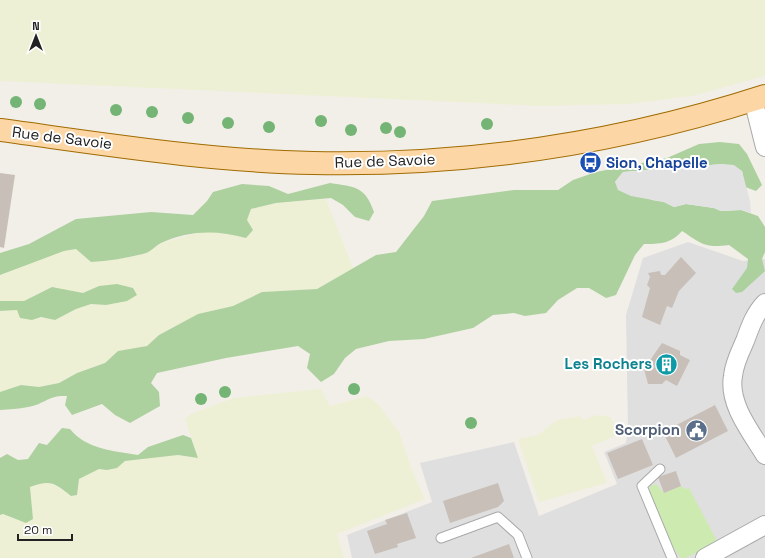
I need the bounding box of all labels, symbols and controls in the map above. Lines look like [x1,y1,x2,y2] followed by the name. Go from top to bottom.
[16,16,56,56] north arrow
[32,19,40,33] text: N
[11,122,113,153] street label: Rue de Savoie
[334,149,436,172] street label: Rue de Savoie
[577,150,603,176] bus stop icon: Sion, Chapelle
[606,153,708,172] place label: Sion, Chapelle
[654,351,680,377] building icon: Les Rochers
[565,354,652,373] place label: Les Rochers
[683,417,709,443] public building icon: Scorpion
[615,420,680,439] place label: Scorpion
[18,516,72,542] scale bar
[24,522,52,538] text: 20 m

